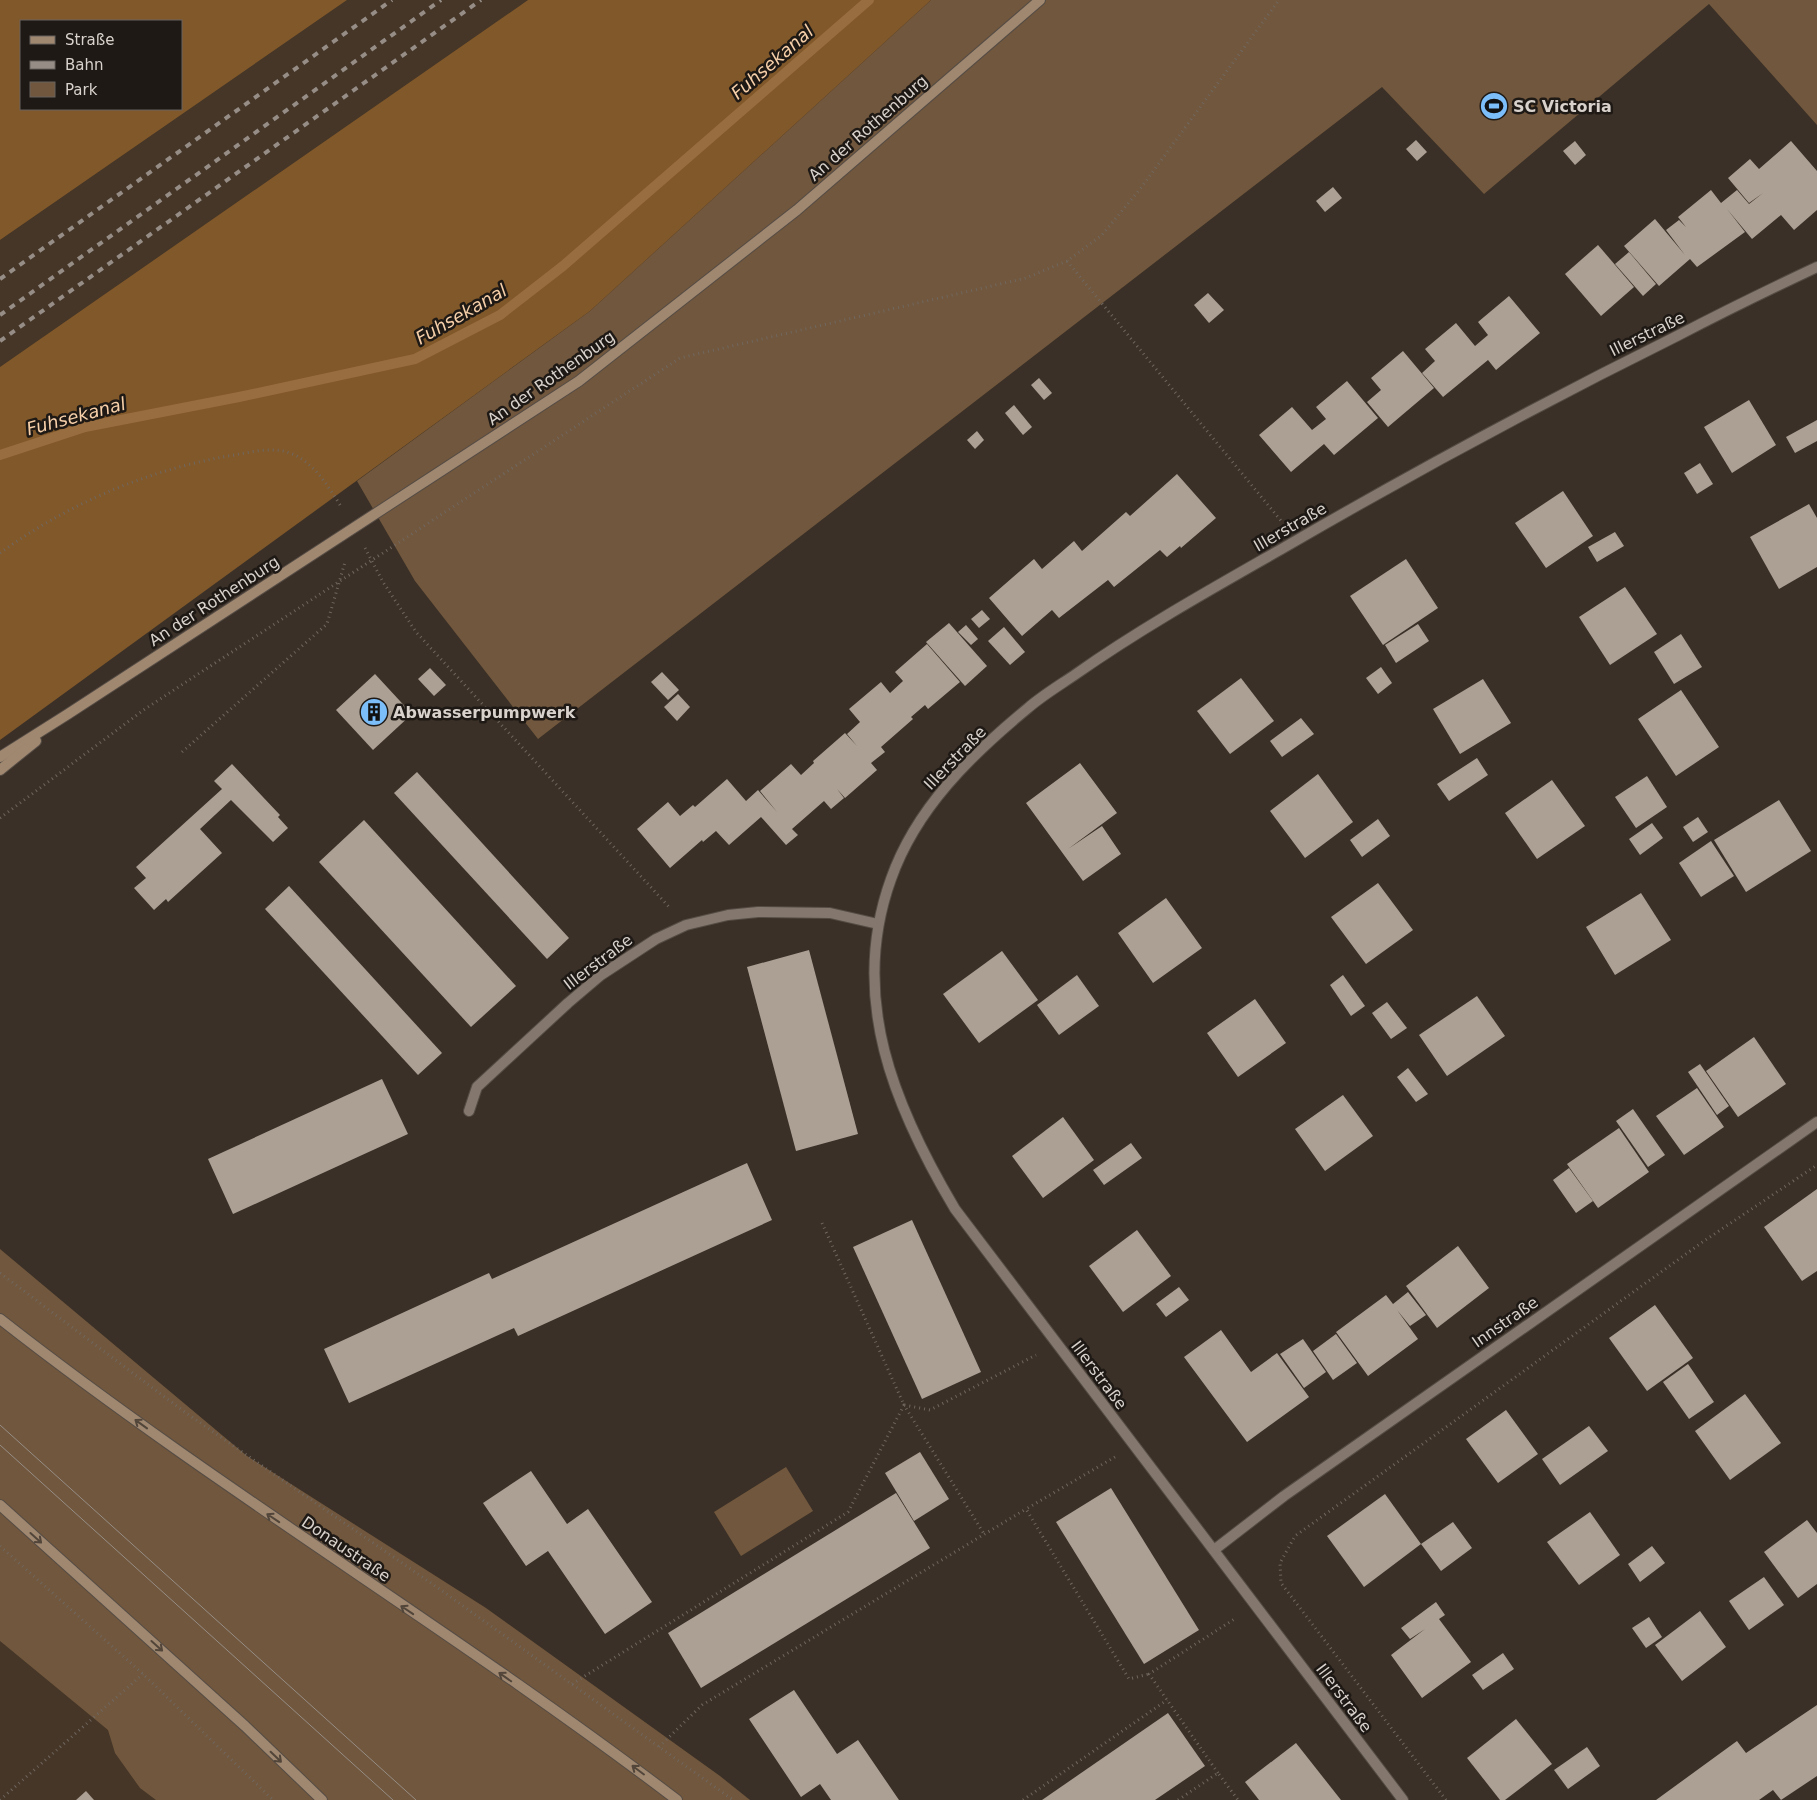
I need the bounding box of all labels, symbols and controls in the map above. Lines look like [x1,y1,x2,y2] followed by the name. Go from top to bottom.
[20,20,182,110] legend
[727,21,817,103] water label: Fuhsekanal
[65,31,114,49] text: Straße
[65,56,104,74] text: Bahn
[805,71,931,185] street label: An der Rothenburg
[65,81,98,99] text: Park
[1479,91,1509,121] sports icon: SC Victoria
[1513,97,1612,116] place label: SC Victoria
[412,279,510,349] water label: Fuhsekanal
[1606,308,1688,360] street label: Illerstraße
[484,327,618,429] street label: An der Rothenburg
[24,393,128,439] water label: Fuhsekanal
[1250,499,1330,555] street label: Illerstraße
[145,552,283,650] street label: An der Rothenburg
[359,697,389,727] building icon: Abwasserpumpwerk
[393,703,576,722] place label: Abwasserpumpwerk
[920,722,990,794] street label: Illerstraße
[560,930,636,994] street label: Illerstraße
[1468,1292,1542,1352] street label: Innstraße
[1067,1337,1131,1413] street label: Illerstraße
[134,1419,148,1429] one-way arrow
[298,1512,394,1586] street label: Donaustraße
[266,1513,280,1523] one-way arrow
[30,1532,43,1543] one-way arrow
[400,1605,414,1615] one-way arrow
[151,1641,164,1652] one-way arrow
[1312,1660,1376,1736] street label: Illerstraße
[498,1672,512,1682] one-way arrow
[270,1751,283,1763] one-way arrow
[632,1765,645,1776] one-way arrow

